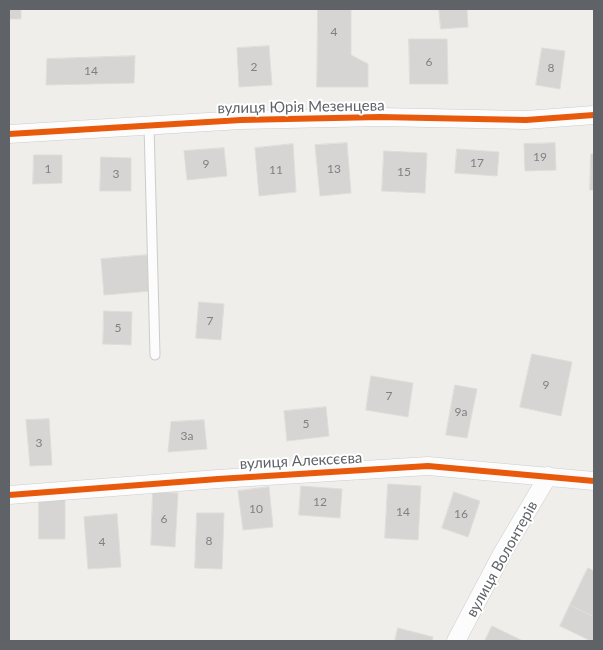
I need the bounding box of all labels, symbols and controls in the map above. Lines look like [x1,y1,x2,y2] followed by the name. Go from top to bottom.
[331,25,337,39] house number: 4
[426,55,432,69] house number: 6
[251,60,257,74] house number: 2
[548,61,554,75] house number: 8
[84,64,98,78] house number: 14
[217,97,385,117] street label: вулиця Юрія Мезенцева
[533,150,547,164] house number: 19
[470,156,484,170] house number: 17
[203,157,209,171] house number: 9
[45,162,51,176] house number: 1
[327,162,341,176] house number: 13
[269,163,283,177] house number: 11
[397,165,411,179] house number: 15
[113,167,119,181] house number: 3
[207,314,213,328] house number: 7
[115,321,121,335] house number: 5
[543,378,549,392] house number: 9
[386,389,392,403] house number: 7
[455,405,467,419] house number: 9а
[303,417,309,431] house number: 5
[181,429,193,443] house number: 3а
[36,436,42,450] house number: 3
[239,449,363,473] street label: вулиця Алексєєва
[313,495,327,509] house number: 12
[463,498,541,620] street label: вулиця Волонтерів
[249,502,263,516] house number: 10
[396,505,410,519] house number: 14
[454,507,468,521] house number: 16
[161,512,167,526] house number: 6
[206,534,212,548] house number: 8
[99,535,105,549] house number: 4

